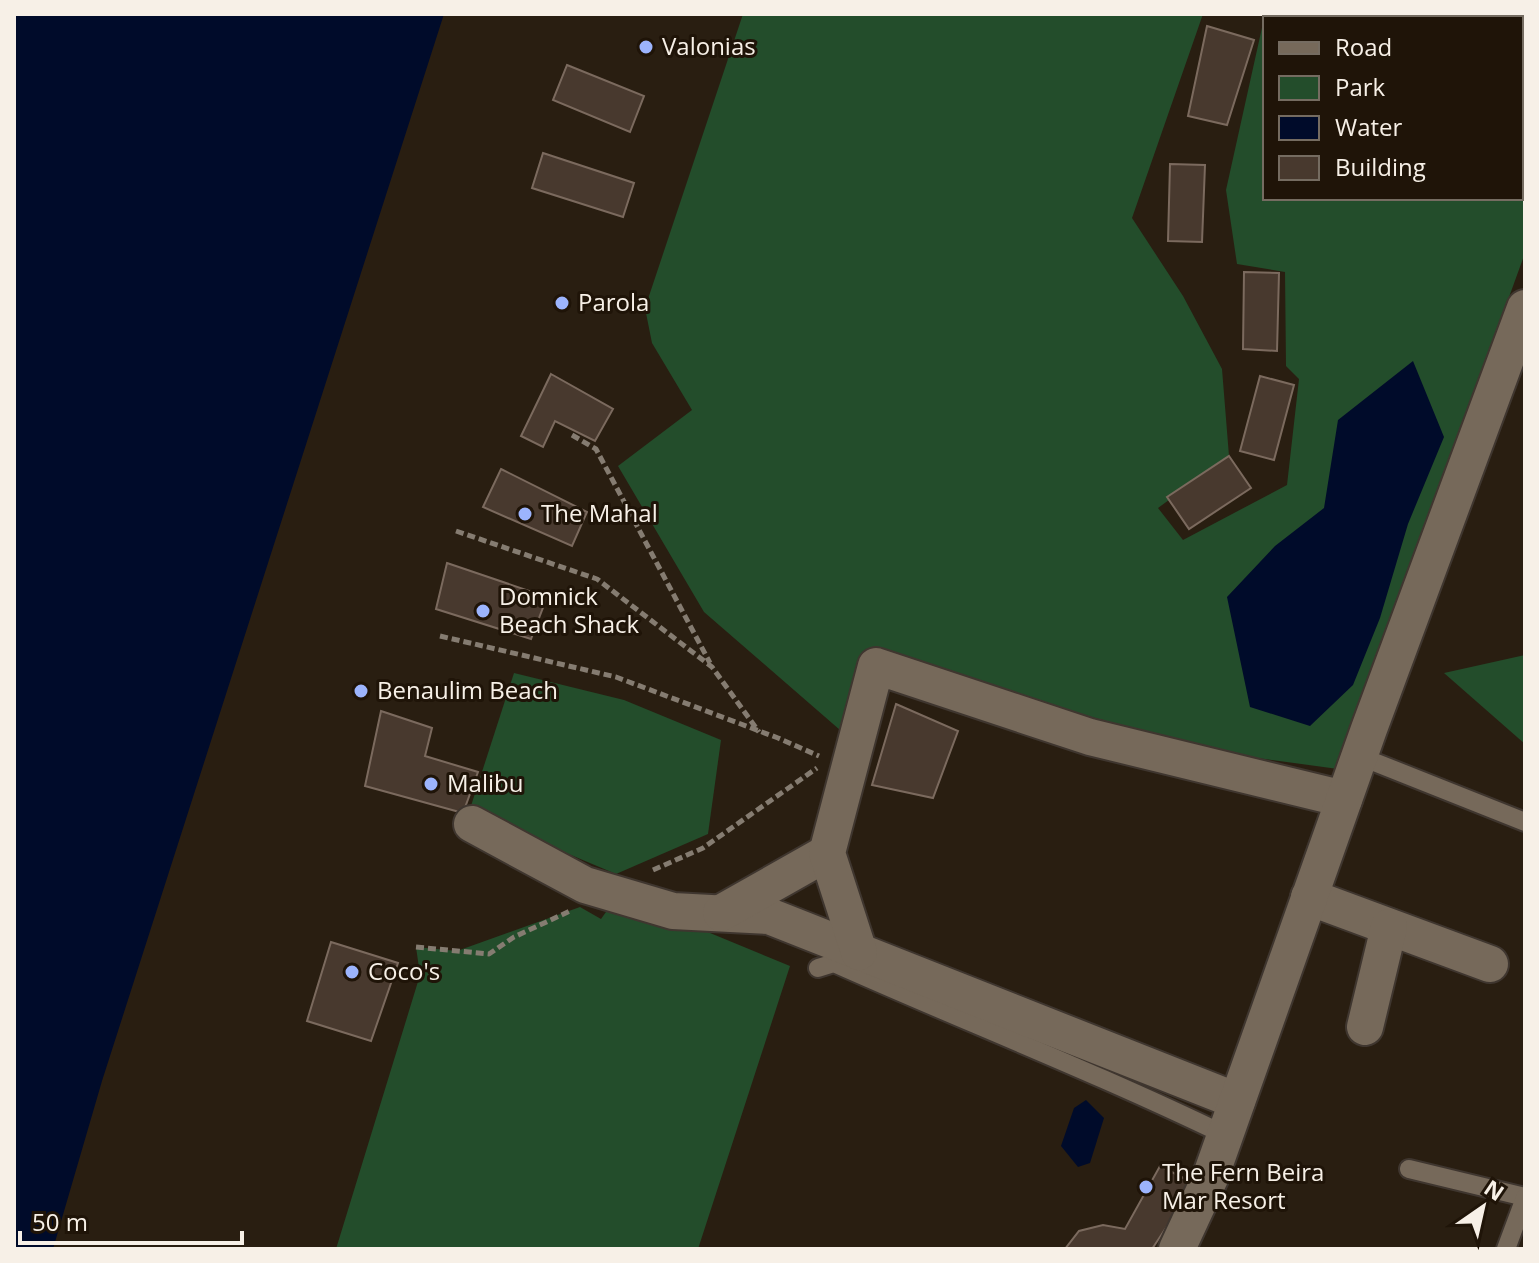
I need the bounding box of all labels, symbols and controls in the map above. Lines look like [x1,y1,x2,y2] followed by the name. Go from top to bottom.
[1263,16,1523,200] legend
[662,29,756,62] place label: Valonias
[1335,30,1392,63] text: Road
[637,38,655,56] marker: Valonias
[1335,70,1386,103] text: Park
[1335,110,1403,143] text: Water
[1335,150,1426,183] text: Building
[578,285,649,318] place label: Parola
[553,294,571,312] marker: Parola
[541,496,658,529] place label: The Mahal
[516,505,534,523] marker: The Mahal
[499,579,639,640] place label: Domnick Beach Shack
[474,602,492,620] marker: Domnick Beach Shack
[377,673,558,706] place label: Benaulim Beach
[352,682,370,700] marker: Benaulim Beach
[447,766,523,799] place label: Malibu
[422,775,440,793] marker: Malibu
[368,954,440,987] place label: Coco's
[343,963,361,981] marker: Coco's
[1162,1155,1324,1216] place label: The Fern Beira Mar Resort
[1443,1167,1523,1247] north arrow
[1479,1172,1511,1207] text: N
[1137,1178,1155,1196] marker: The Fern Beira Mar Resort
[20,1195,242,1245] scale bar
[32,1205,88,1238] text: 50 m

